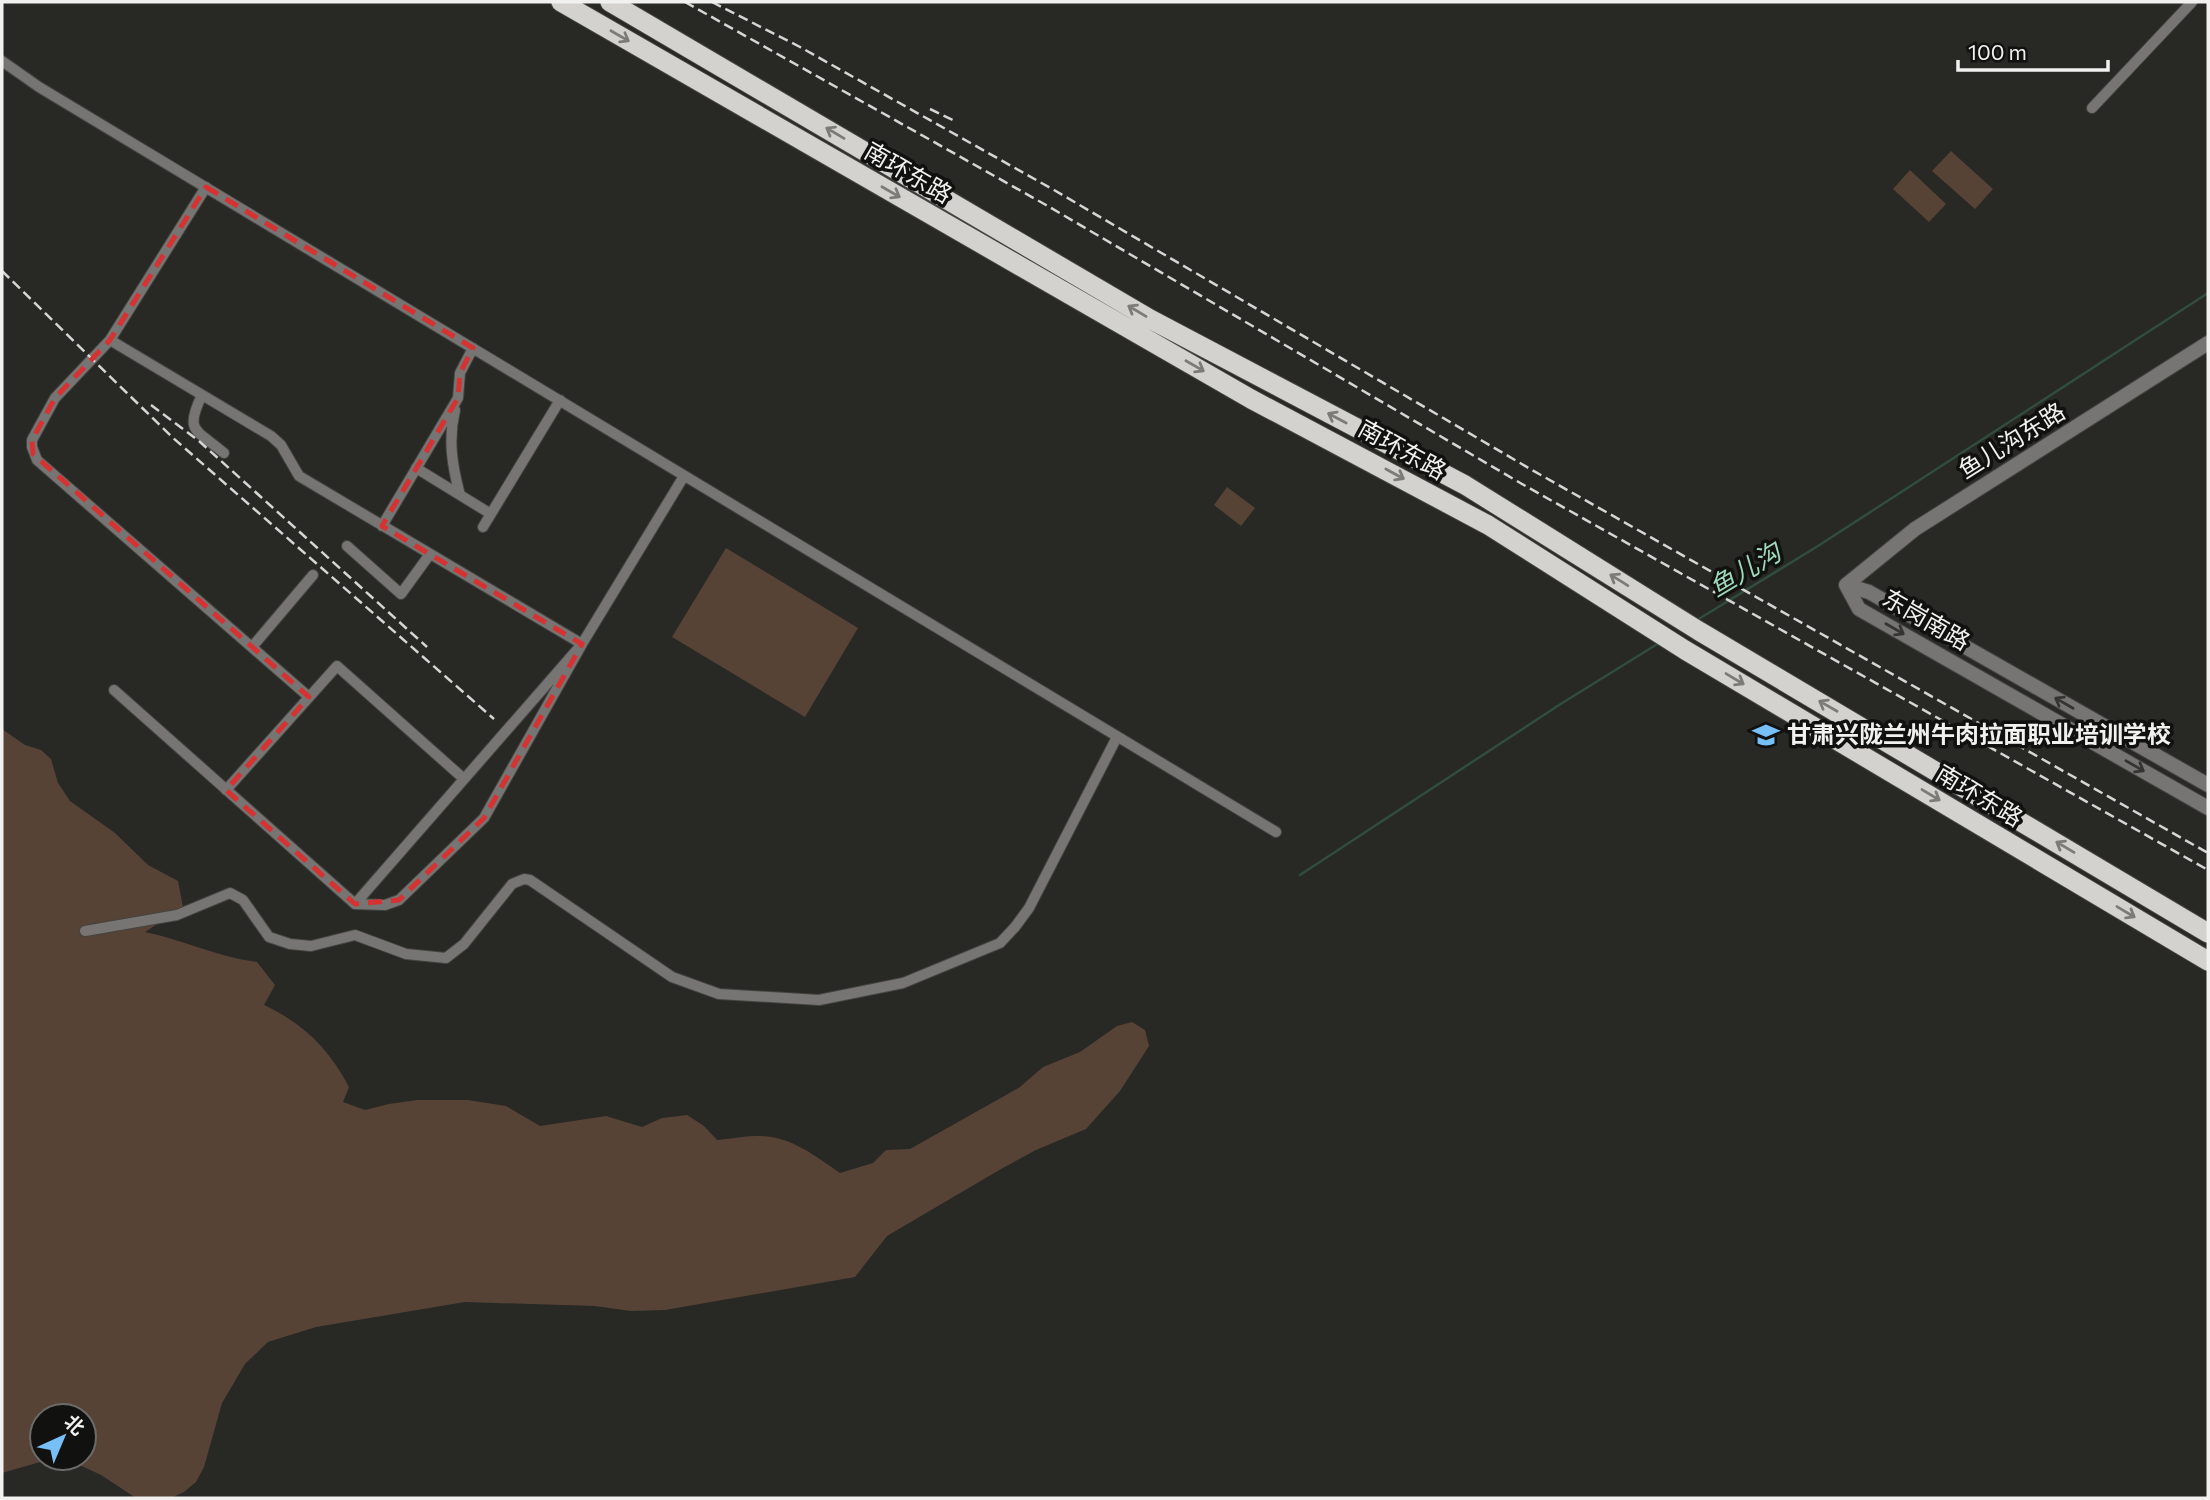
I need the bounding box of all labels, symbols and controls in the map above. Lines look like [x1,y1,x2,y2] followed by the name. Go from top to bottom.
[1958,28,2108,72] scale bar
[609,30,630,43] one-way arrow
[1968,39,2027,64] text: 100 m
[825,126,846,139] one-way arrow
[860,135,958,208] street label: 南环东路
[881,185,901,199] one-way arrow
[1127,304,1147,318] one-way arrow
[1184,360,1205,373] one-way arrow
[1953,396,2070,484] street label: 鱼儿沟东路
[1328,410,1348,424] one-way arrow
[1354,413,1452,485] street label: 南环东路
[1384,468,1405,481] one-way arrow
[1703,534,1788,602] water label: 鱼儿沟
[1610,573,1630,587] one-way arrow
[1878,582,1976,655] street label: 东岗南路
[1884,623,1905,636] one-way arrow
[1725,673,1745,687] one-way arrow
[2054,696,2074,710] one-way arrow
[1818,699,1838,713] one-way arrow
[1787,719,2171,748] place label: 甘肃兴陇兰州牛肉拉面职业培训学校
[1751,720,1781,750] school or university icon: 甘肃兴陇兰州牛肉拉面职业培训学校
[1931,758,2028,832] street label: 南环东路
[2125,759,2145,773] one-way arrow
[1920,789,1940,803] one-way arrow
[2056,840,2076,854] one-way arrow
[2116,905,2136,919] one-way arrow
[28,1402,98,1472] north arrow
[60,1410,90,1439] text: 北

